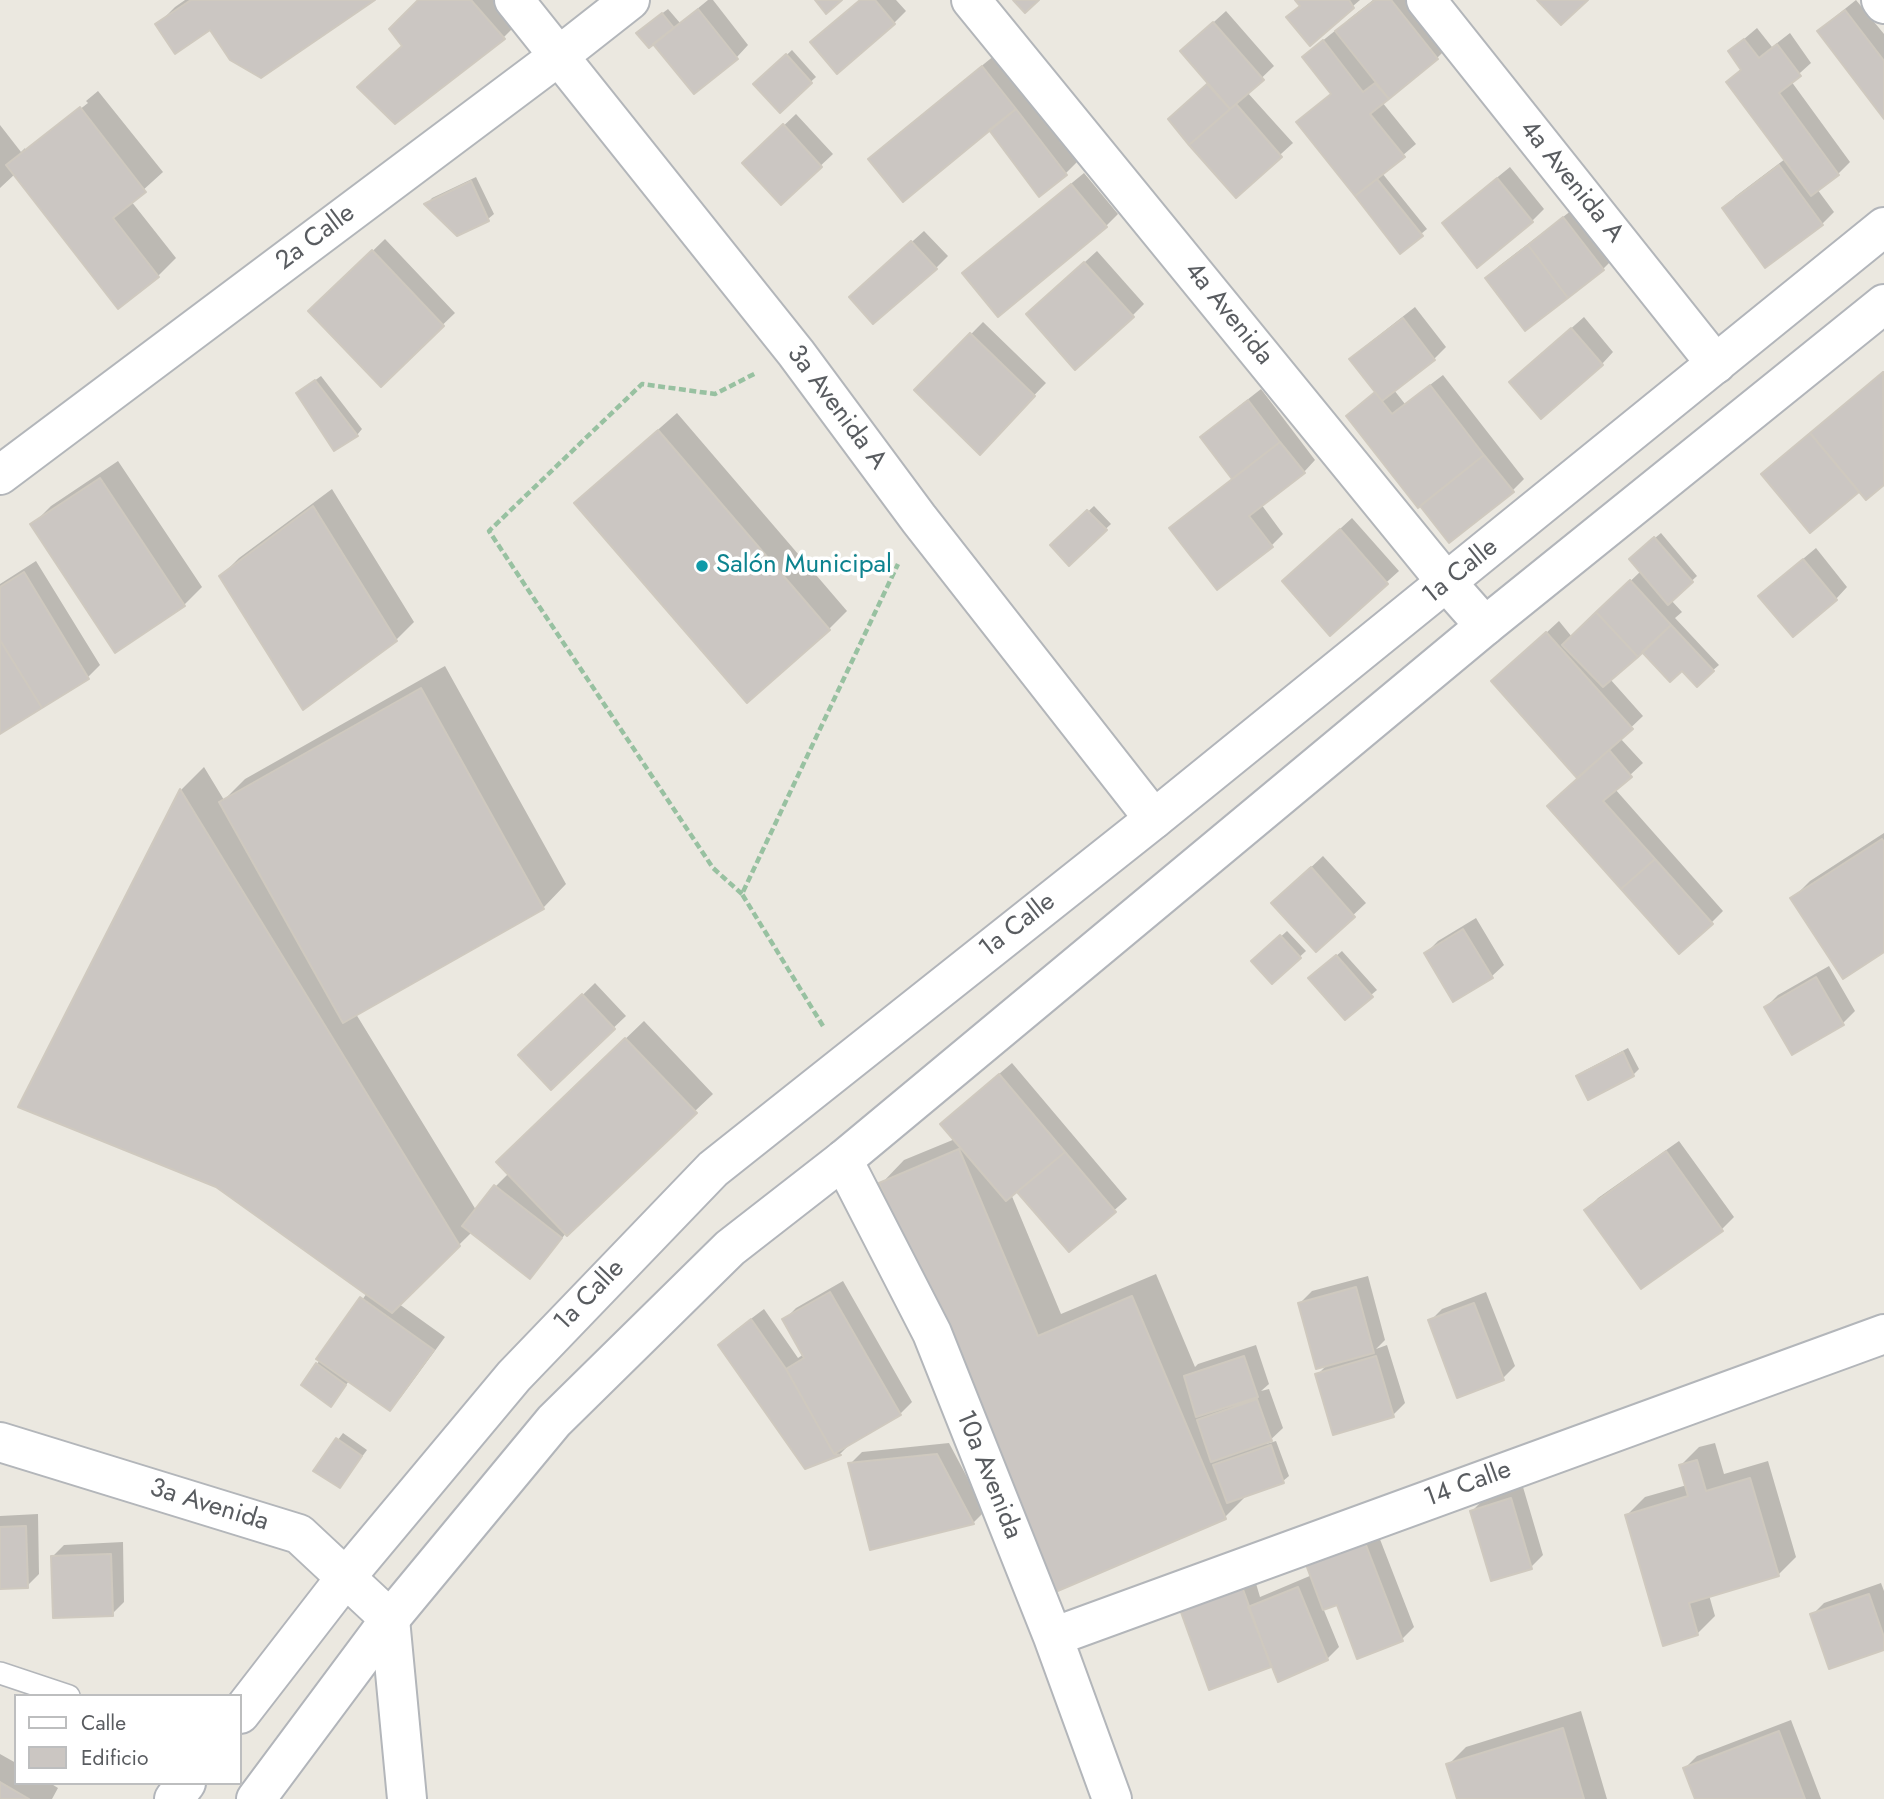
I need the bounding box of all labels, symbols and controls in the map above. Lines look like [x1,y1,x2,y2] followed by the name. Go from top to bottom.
[1512,114,1630,250] street label: 4a Avenida A
[270,198,362,278] street label: 2a Calle
[1177,256,1279,372] street label: 4a Avenida
[779,340,893,476] street label: 3a Avenida A
[1417,532,1505,612] street label: 1a Calle
[716,550,892,582] place label: Salón Municipal
[694,558,710,574] marker: Salón Municipal
[974,887,1062,965] street label: 1a Calle
[548,1254,632,1338] street label: 1a Calle
[948,1406,1028,1544] street label: 10a Avenida
[1420,1455,1516,1515] street label: 14 Calle
[146,1473,272,1539] street label: 3a Avenida
[14,1694,242,1785] legend
[81,1708,126,1738] text: Calle
[81,1743,148,1773] text: Edificio

